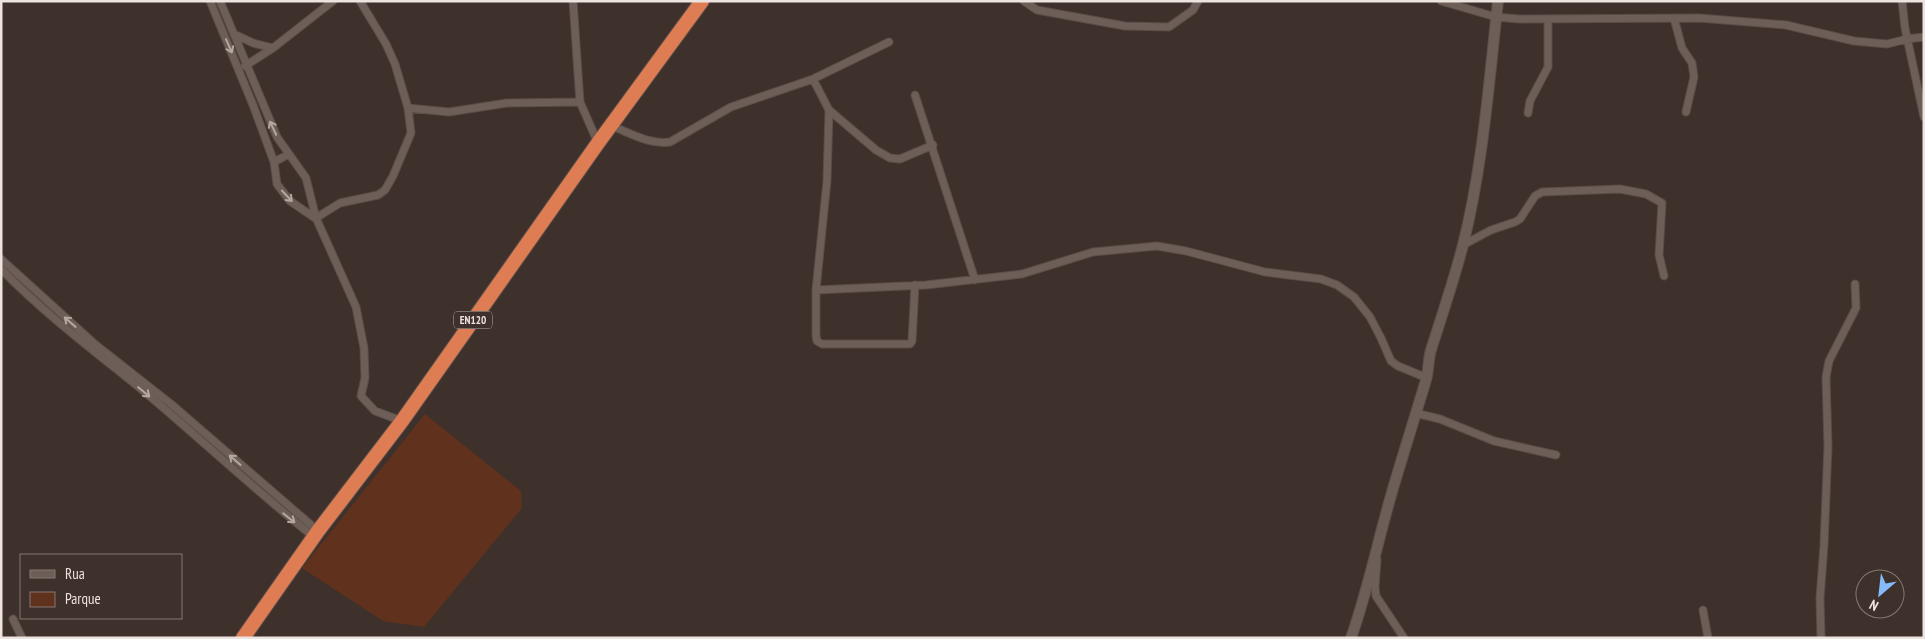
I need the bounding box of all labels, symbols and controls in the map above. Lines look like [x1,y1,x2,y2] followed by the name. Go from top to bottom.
[224,38,234,53] one-way arrow
[268,121,278,136] one-way arrow
[281,190,293,203] one-way arrow
[454,312,492,328] road number: EN120
[64,317,77,328] one-way arrow
[137,387,150,398] one-way arrow
[228,454,241,466] one-way arrow
[282,512,295,523] one-way arrow
[20,554,182,619] legend
[65,564,85,583] text: Rua
[1855,569,1905,619] north arrow
[65,589,101,608] text: Parque
[1866,596,1881,615] text: N

